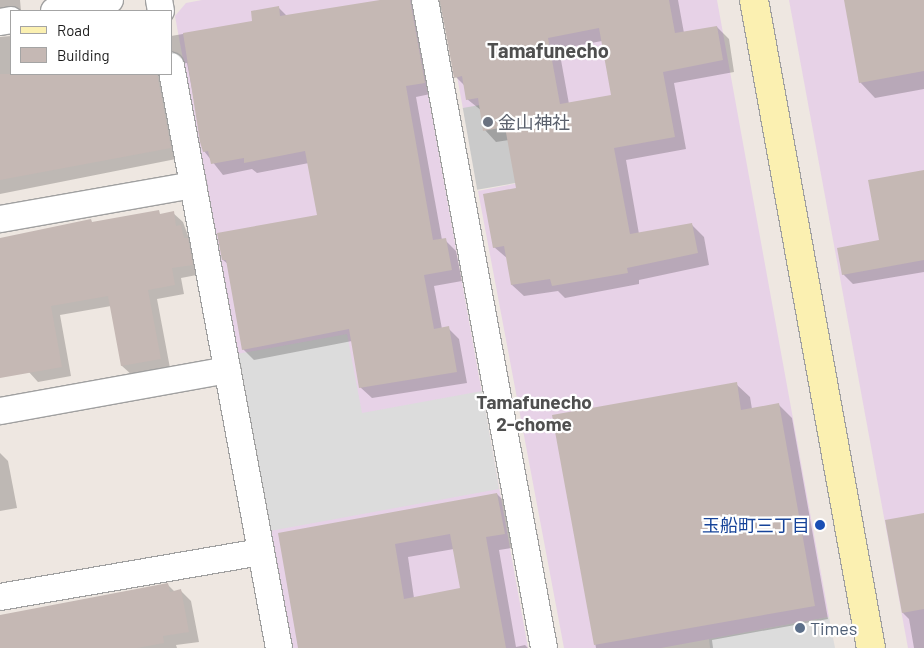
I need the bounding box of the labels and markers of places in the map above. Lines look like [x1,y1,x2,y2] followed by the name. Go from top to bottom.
[498,111,570,133] place label: 金山神社
[482,116,494,128] marker: 金山神社
[702,514,810,536] place label: 玉船町三丁目
[814,519,826,531] marker: 玉船町三丁目
[810,617,857,639] place label: Times
[794,622,806,634] marker: Times

